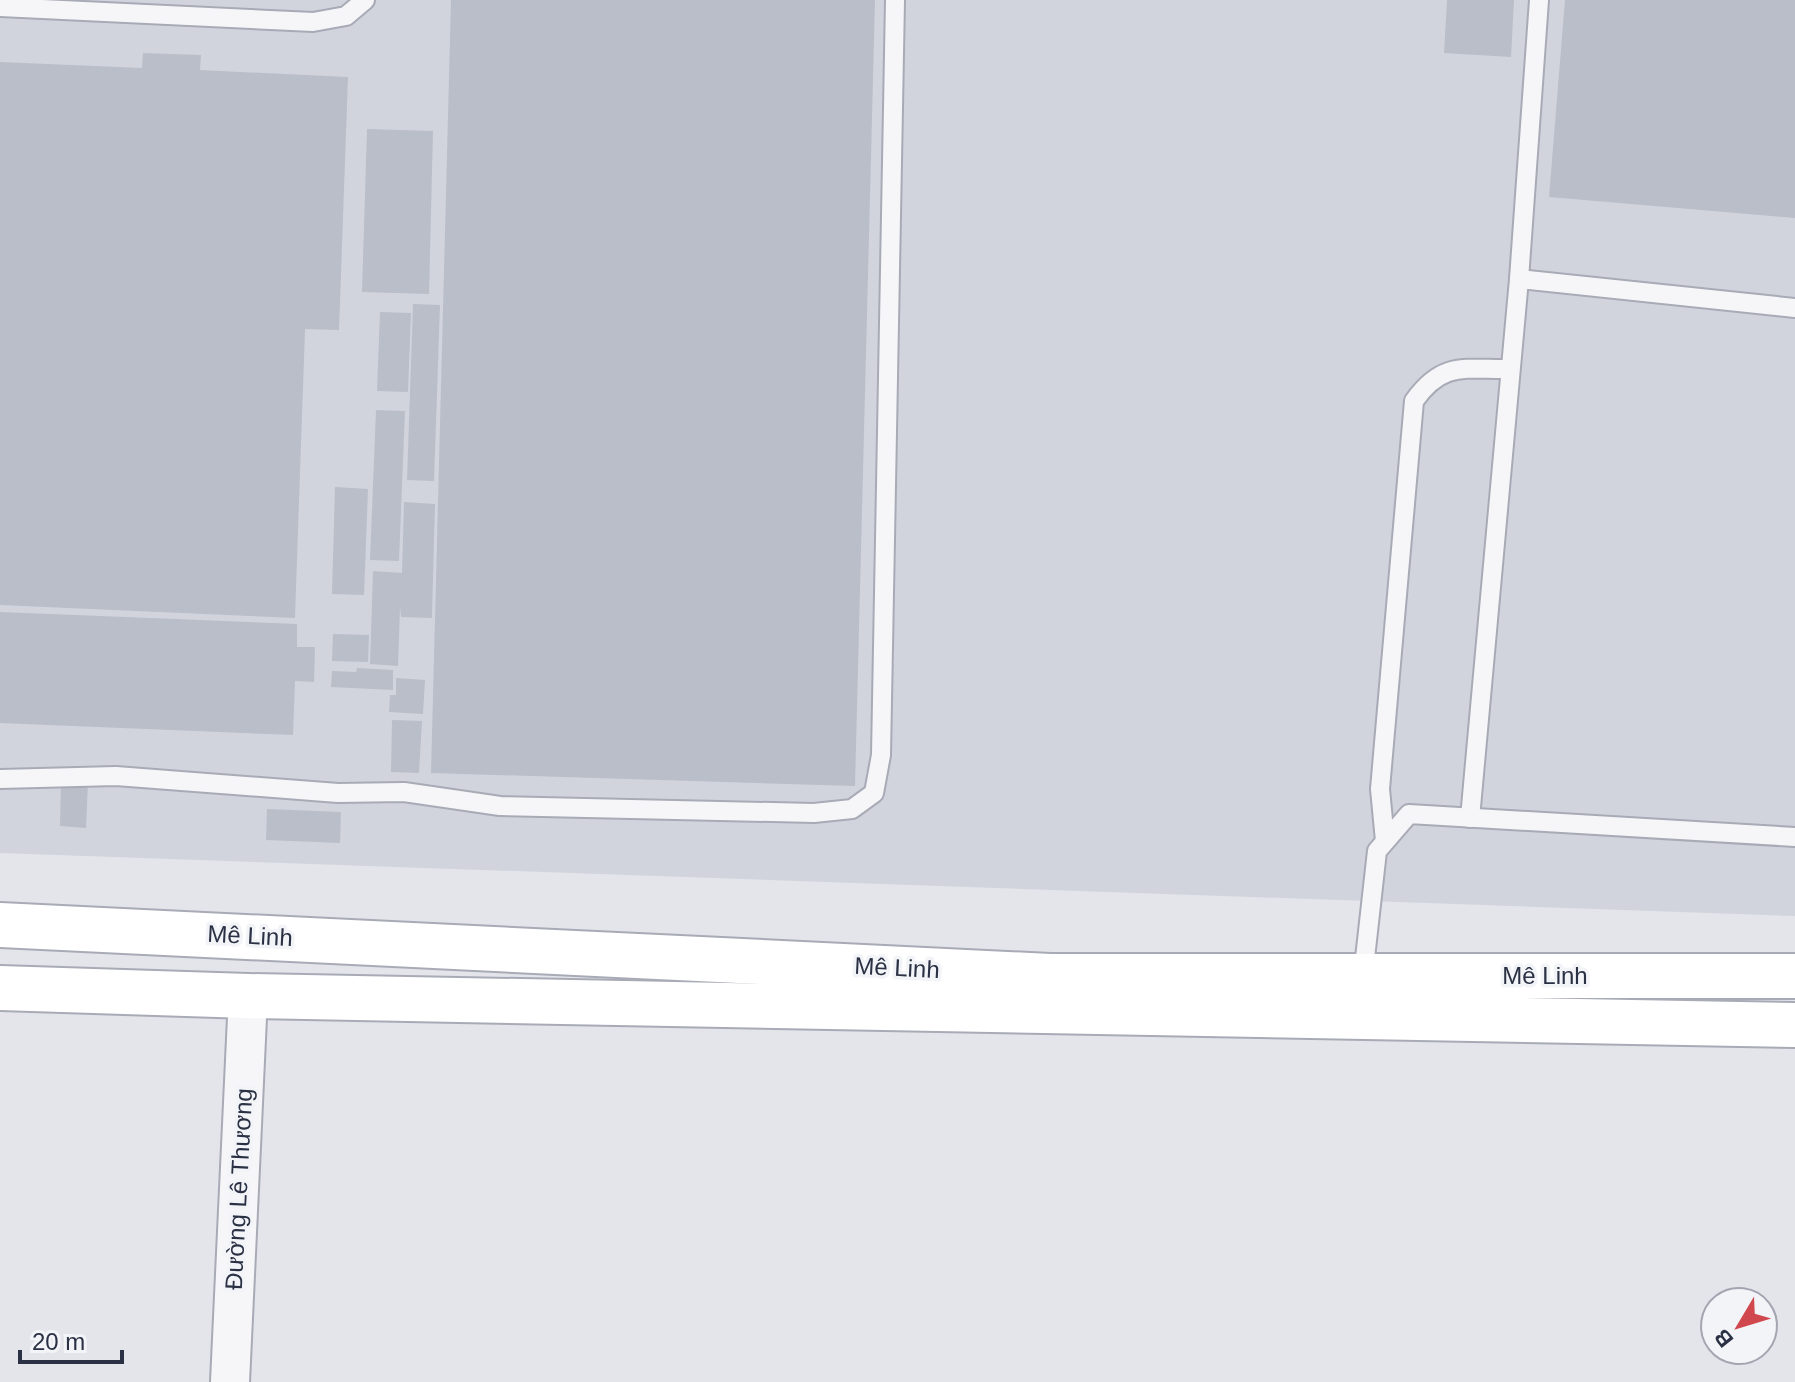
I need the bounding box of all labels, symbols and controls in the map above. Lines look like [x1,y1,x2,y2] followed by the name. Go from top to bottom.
[207,920,293,951] street label: Mê Linh
[854,952,940,983] street label: Mê Linh
[1502,962,1588,989] street label: Mê Linh
[220,1087,257,1291] street label: Đường Lê Thương
[1699,1286,1779,1366] north arrow
[20,1314,122,1364] scale bar
[1709,1324,1738,1352] text: B
[32,1328,85,1355] text: 20 m

